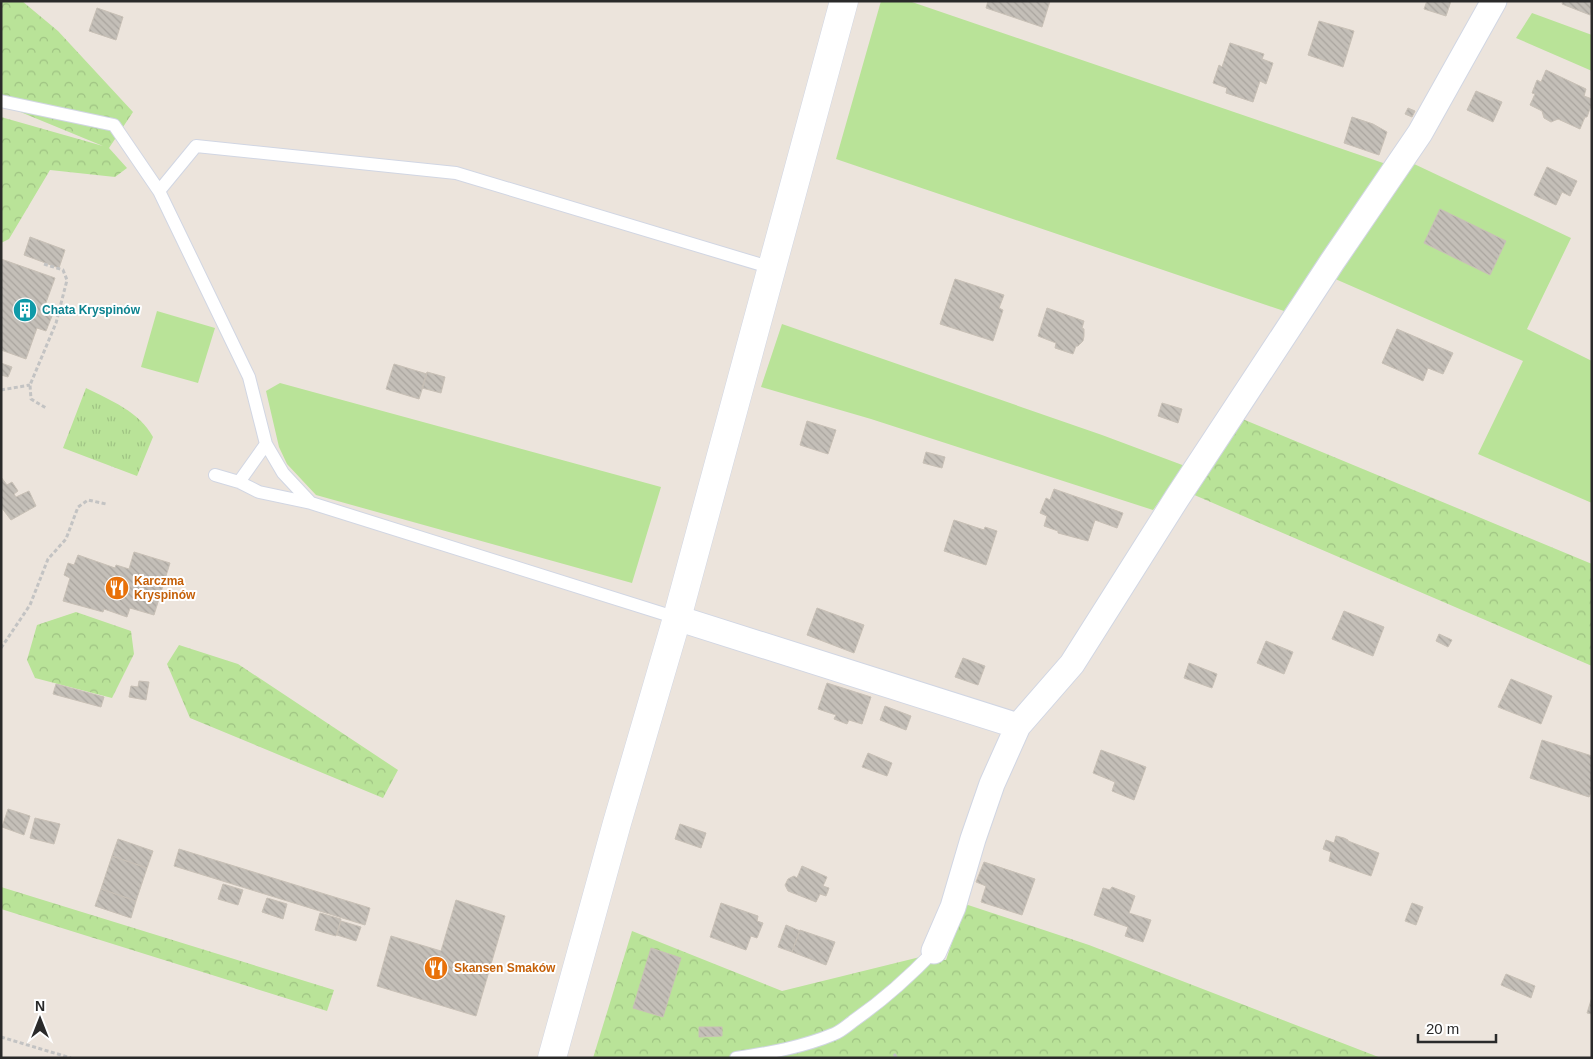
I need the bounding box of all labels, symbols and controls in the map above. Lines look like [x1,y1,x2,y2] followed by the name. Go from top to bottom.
[12,297,38,323] building icon: Chata Kryspinów
[42,303,141,317] place label: Chata Kryspinów
[134,574,196,602] place label: Karczma Kryspinów
[104,575,130,601] restaurant icon: Karczma Kryspinów
[423,955,449,981] restaurant icon: Skansen Smaków
[454,961,556,975] place label: Skansen Smaków
[15,994,65,1044] north arrow
[35,998,45,1014] text: N
[1418,1012,1496,1044] scale bar
[1426,1020,1459,1037] text: 20 m

